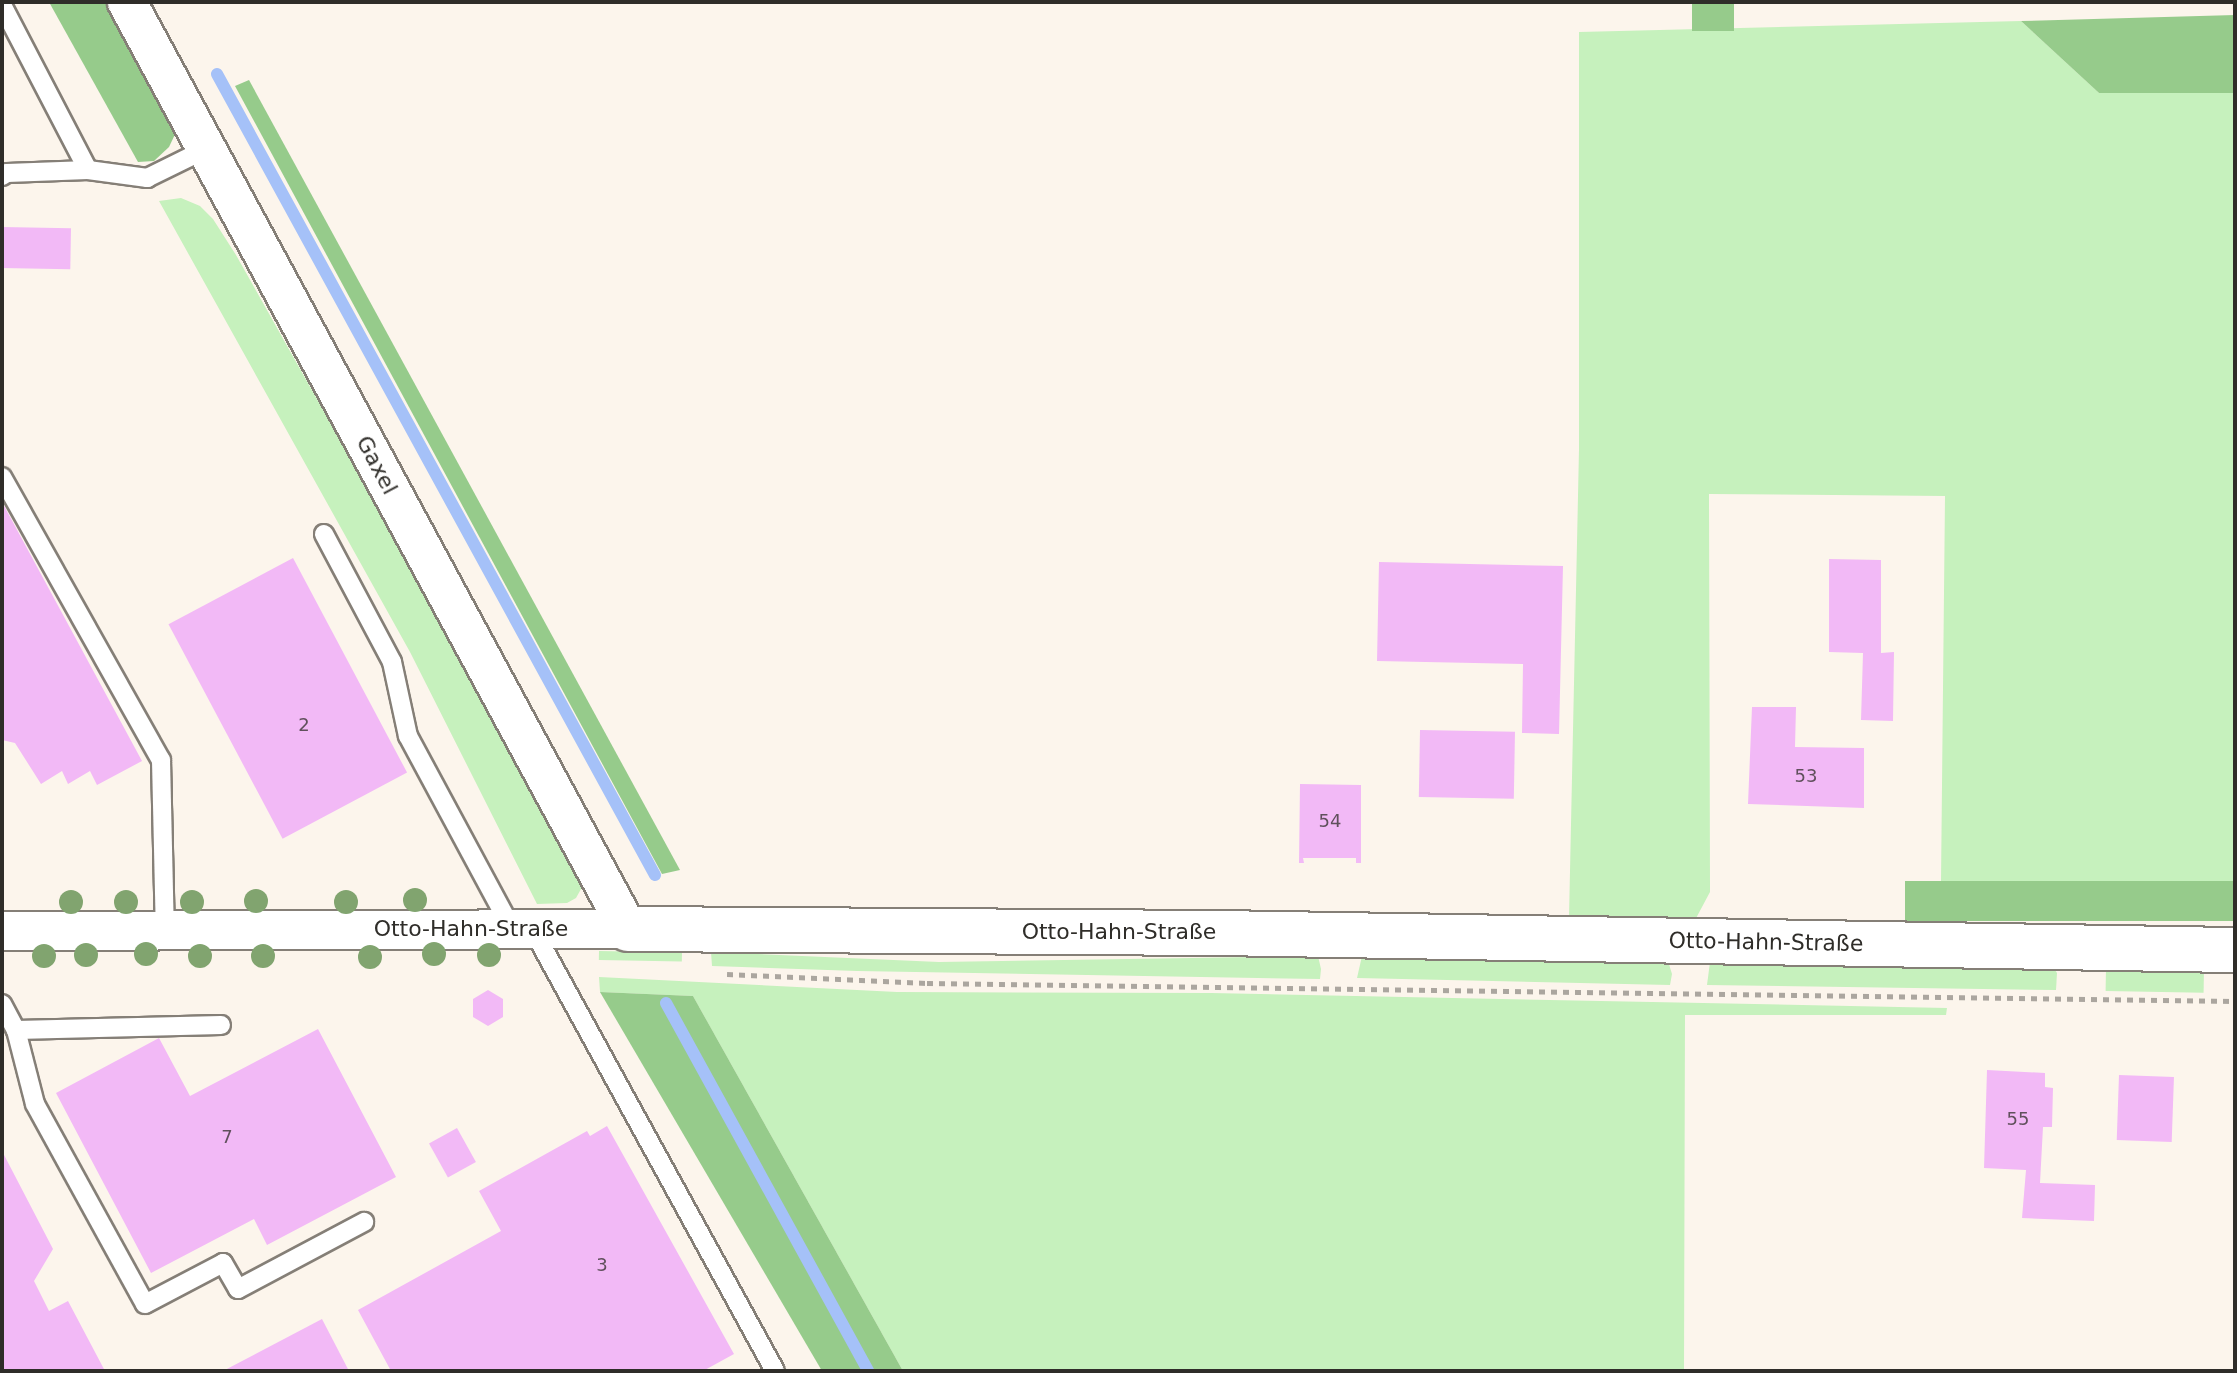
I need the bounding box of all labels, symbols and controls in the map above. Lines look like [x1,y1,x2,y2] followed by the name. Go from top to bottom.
[351,431,403,499] street label: Gaxel
[298,714,310,736] house number: 2
[1795,765,1817,787] house number: 53
[1319,810,1341,832] house number: 54
[374,916,568,942] street label: Otto-Hahn-Straße
[1022,919,1216,945] street label: Otto-Hahn-Straße
[1668,927,1864,957] street label: Otto-Hahn-Straße
[2007,1108,2029,1130] house number: 55
[221,1126,233,1148] house number: 7
[596,1254,608,1276] house number: 3

